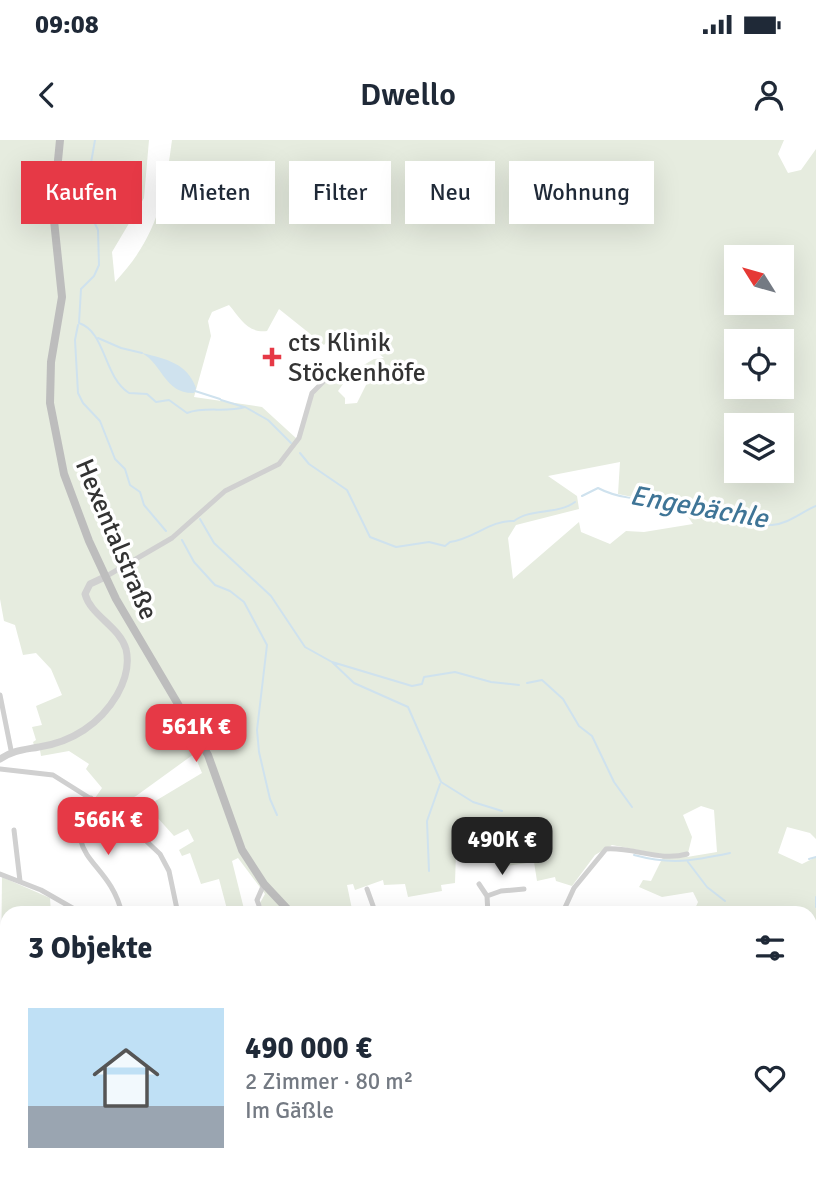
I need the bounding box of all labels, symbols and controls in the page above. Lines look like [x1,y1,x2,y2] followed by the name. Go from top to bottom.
[35,9,99,41] text: 09:08
[360,75,456,114] text: Dwello
[28,76,66,114] icon: back
[750,76,788,114] icon: person
[21,161,142,224] chip: Kaufen
[156,161,275,224] chip: Mieten
[289,161,391,224] chip: Filter
[405,161,495,224] chip: Neu
[509,161,654,224] chip: Wohnung
[724,245,794,315] north arrow
[724,245,794,483] map controls
[288,327,426,389] place label: cts Klinik Stöckenhöfe
[724,329,794,399] button: locate
[262,347,282,367] marker: cts Klinik Stöckenhöfe
[724,413,794,483] button: layers
[68,454,164,625] street label: Hexentalstraße
[627,478,772,536] water label: Engebächle
[139,704,253,764] pin: 561K €
[161,712,231,741] text: 561K €
[51,798,165,857] pin: 566K €
[73,805,143,834] text: 566K €
[445,818,559,877] pin: 490K €
[467,825,537,854] text: 490K €
[751,929,789,967] icon: filters
[28,930,152,967] text: 3 Objekte
[245,1030,372,1067] text: 490 000 €
[84,1036,168,1120] icon: home
[751,1059,789,1097] icon: heart
[245,1067,413,1096] text: 2 Zimmer · 80 m²
[245,1096,334,1125] text: Im Gäßle

